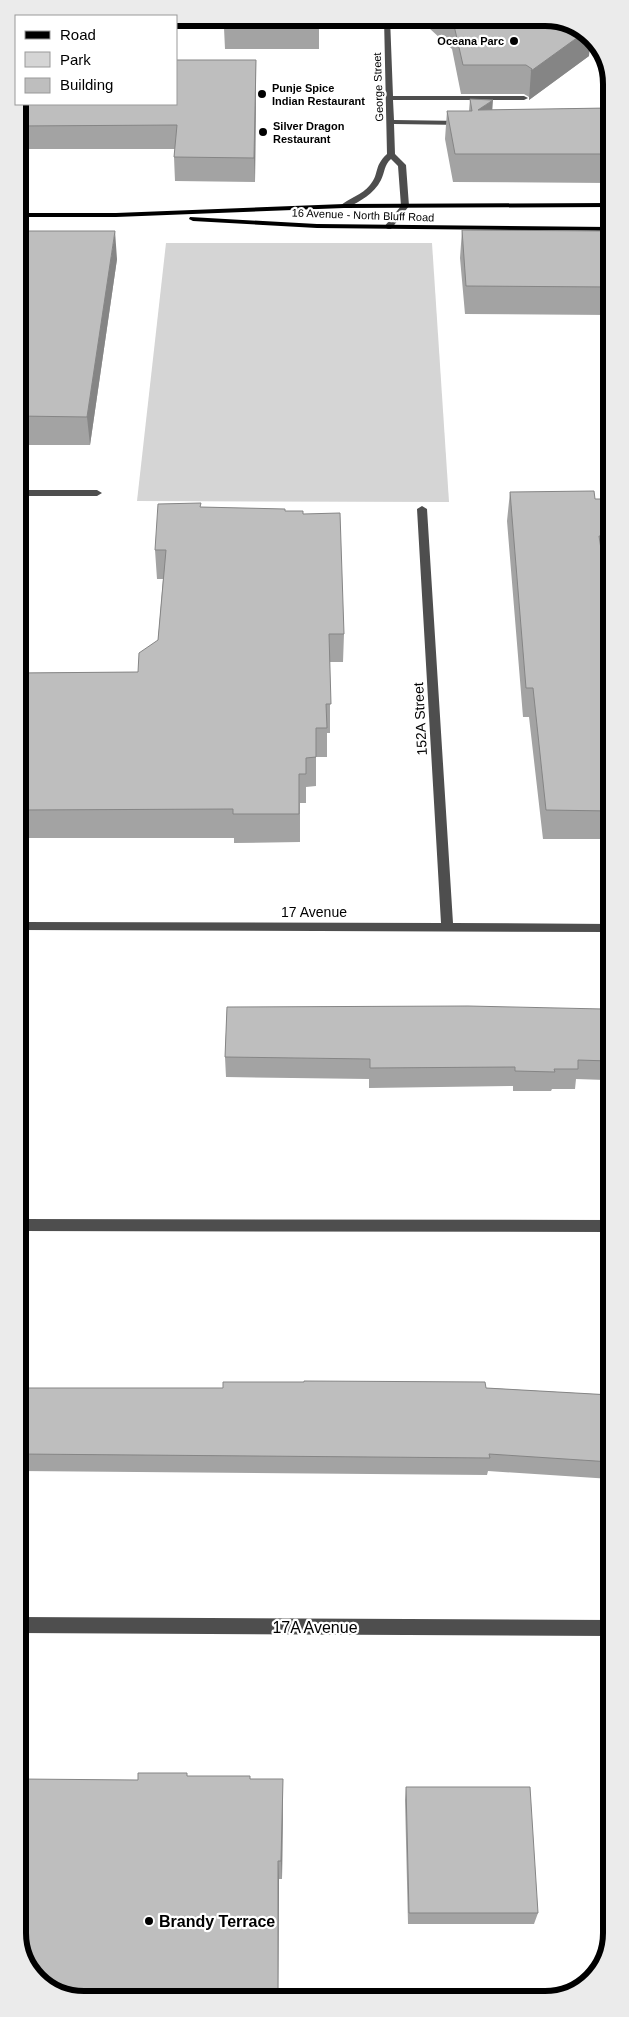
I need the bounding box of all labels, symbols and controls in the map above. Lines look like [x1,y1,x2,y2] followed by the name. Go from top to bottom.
[15,15,178,105] legend
[60,26,96,43] text: Road
[437,35,504,47] place label: Oceana Parc
[508,35,520,47] marker: Oceana Parc
[60,51,91,68] text: Park
[371,52,385,122] street label: George Street
[60,76,113,93] text: Building
[272,82,365,107] place label: Punje Spice Indian Restaurant
[256,88,268,100] marker: Punje Spice Indian Restaurant
[273,120,345,145] place label: Silver Dragon Restaurant
[257,126,269,138] marker: Silver Dragon Restaurant
[291,207,435,223] street label: 16 Avenue - North Bluff Road
[410,682,430,756] street label: 152A Street
[281,904,347,920] street label: 17 Avenue
[272,1619,358,1636] street label: 17A Avenue
[159,1913,275,1930] place label: Brandy Terrace
[143,1915,155,1927] marker: Brandy Terrace

